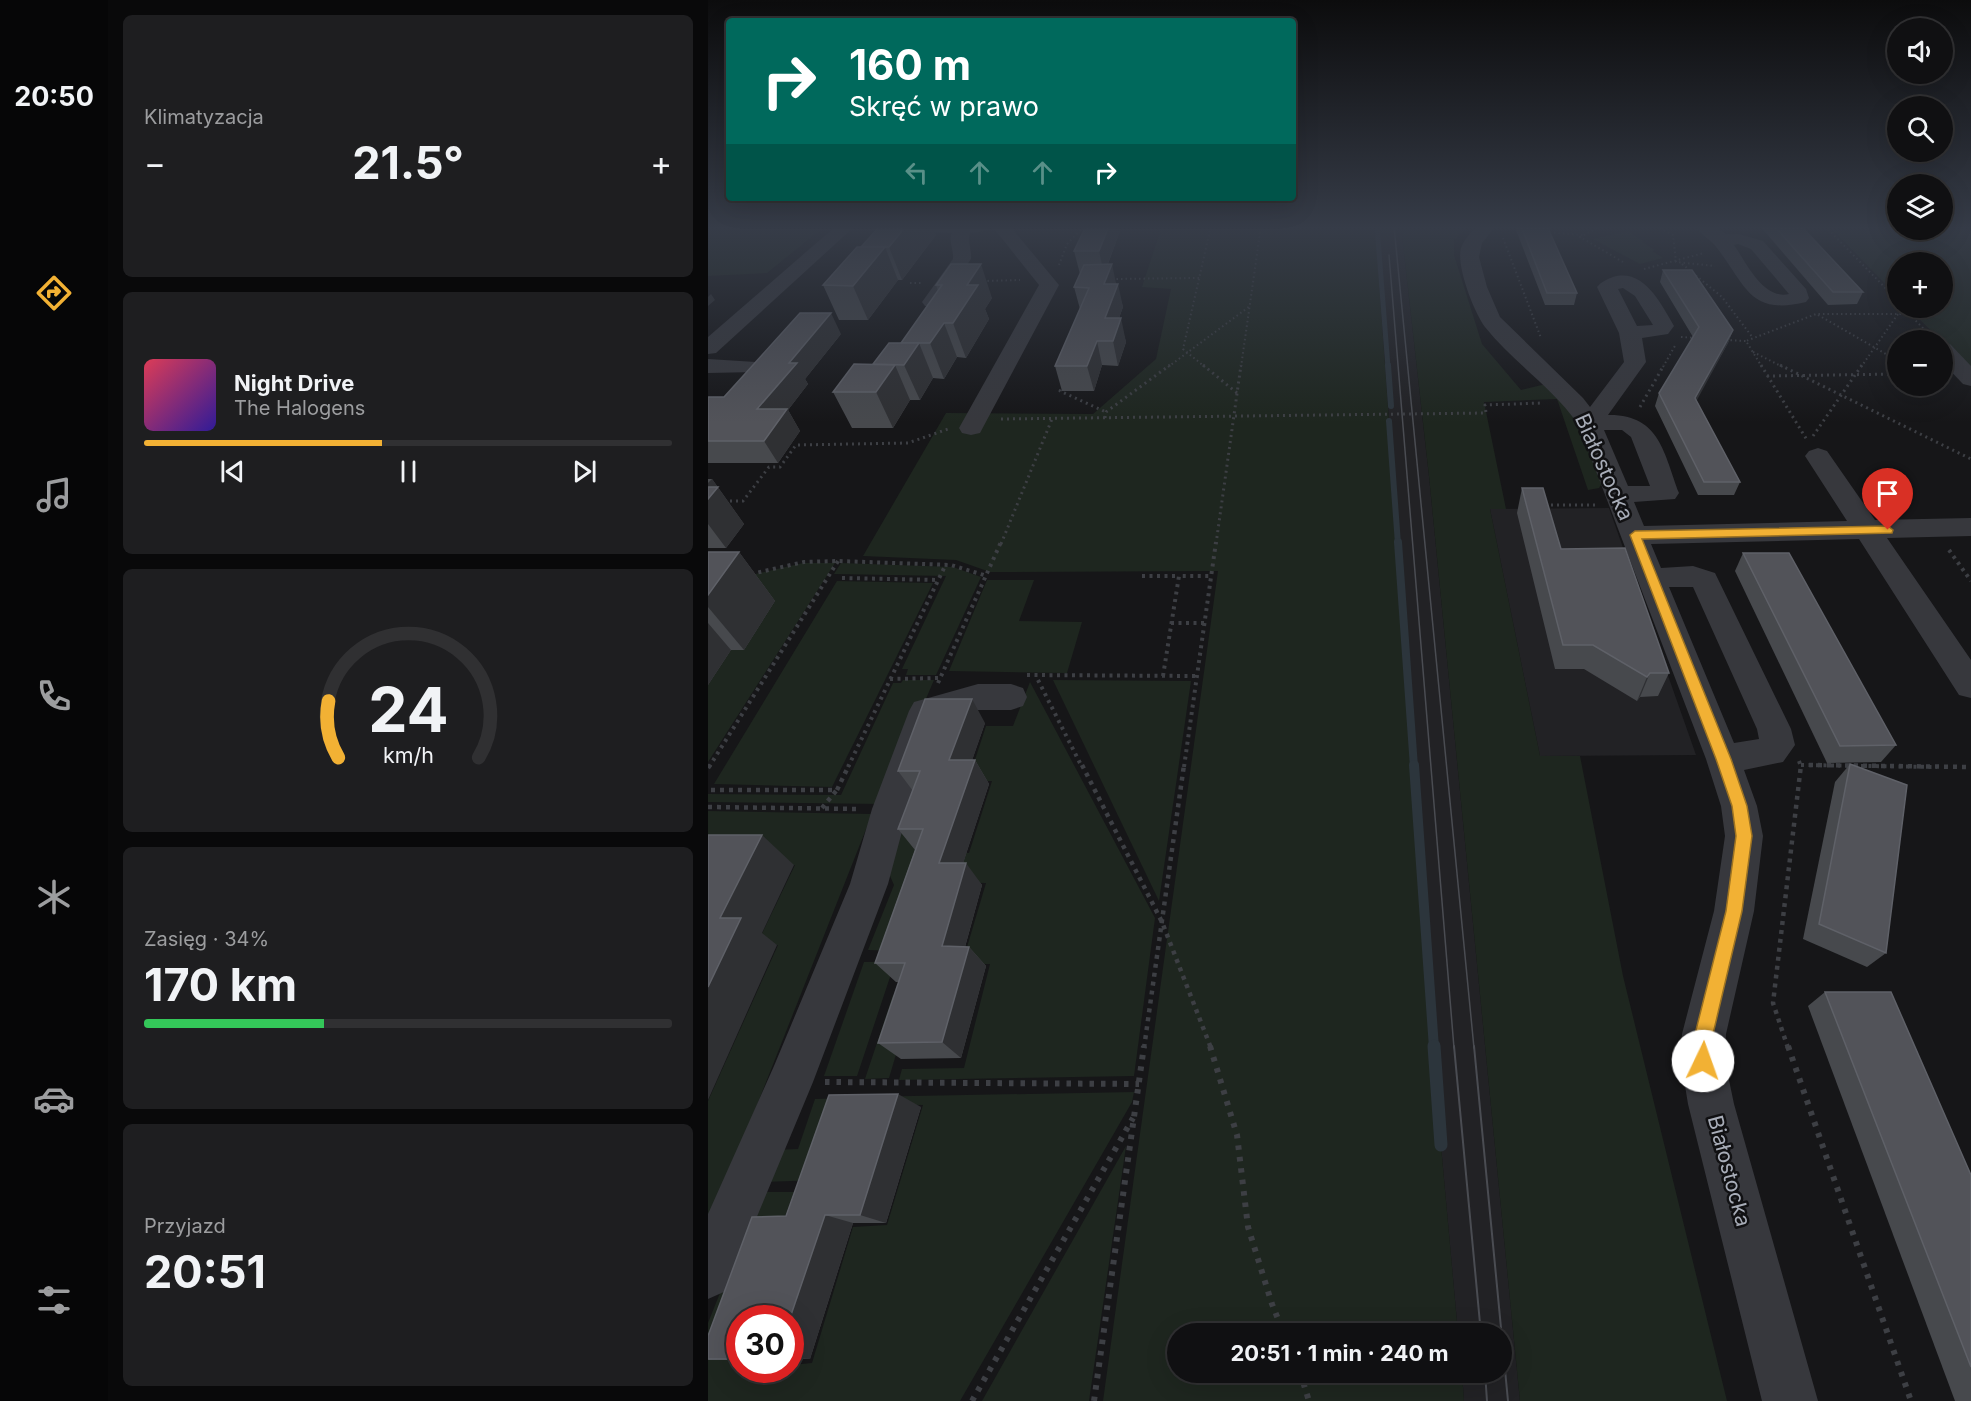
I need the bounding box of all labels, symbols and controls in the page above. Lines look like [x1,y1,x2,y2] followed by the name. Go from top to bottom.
[1887,18,1953,396] map controls
[1887,18,1953,84] button: sound
[849,39,971,90] text: 160 m
[750,42,828,120] icon: right
[14,80,94,113] text: 20:50
[849,90,1039,123] text: Skręć w prawo
[1887,96,1953,162] button: search
[144,105,264,129] text: Klimatyzacja
[352,135,464,190] text: 21.5°
[144,143,166,183] text: −
[650,143,672,183] text: +
[900,156,933,189] icon: left
[963,156,996,189] icon: ahead
[1026,156,1059,189] icon: ahead
[1089,156,1122,189] icon: right
[1887,174,1953,240] button: layers
[1887,252,1953,318] button: +
[33,272,75,314] icon: directions
[1887,330,1953,396] button: −
[234,370,354,396] text: Night Drive
[234,396,365,420] text: The Halogens
[1570,410,1639,524] street label: Białostocka
[216,455,249,488] icon: previous
[392,455,425,488] icon: pause
[568,455,601,488] icon: next
[1862,468,1913,530] pin
[33,474,75,516] icon: music
[1871,477,1904,510] icon: arrive
[368,672,448,747] text: 24
[33,675,75,717] icon: phone
[383,742,433,768] text: km/h
[33,876,75,918] icon: climate
[144,927,269,951] text: Zasięg · 34%
[144,957,297,1012] text: 170 km
[1671,1029,1735,1093] position arrow
[33,1078,75,1120] icon: car
[1703,1113,1756,1229] street label: Białostocka
[144,1214,226,1238] text: Przyjazd
[144,1244,266,1299] text: 20:51
[33,1279,75,1321] icon: filters
[726,1305,804,1383] speed limit sign: 30
[1230,1340,1449,1366] text: 20:51 · 1 min · 240 m

